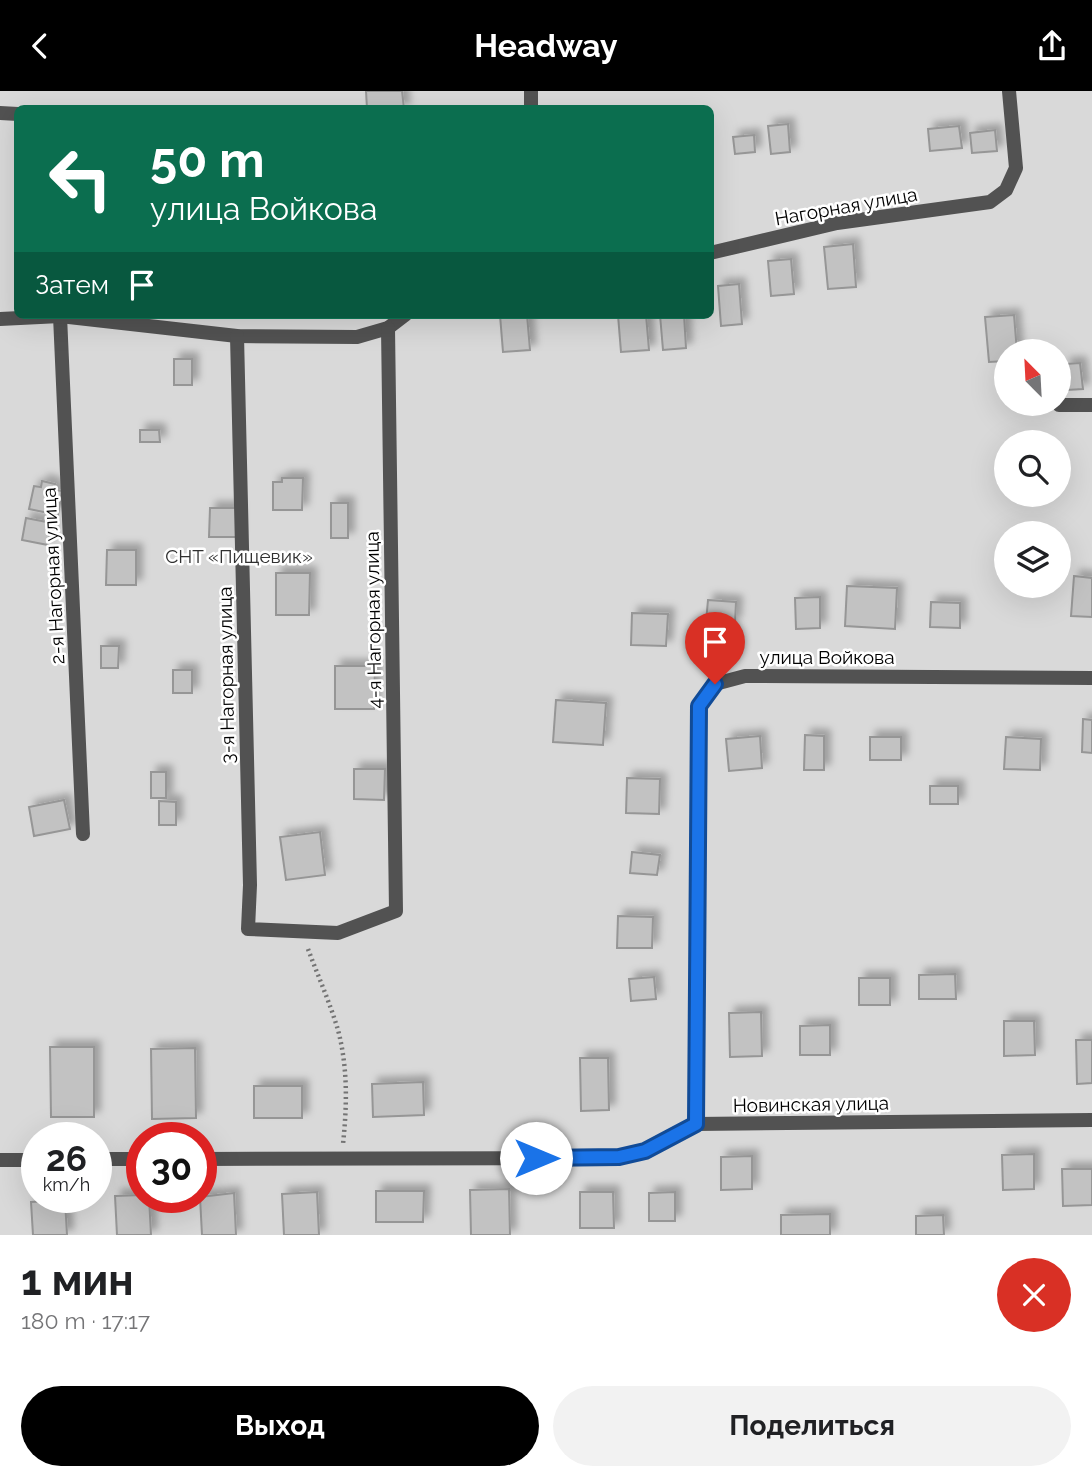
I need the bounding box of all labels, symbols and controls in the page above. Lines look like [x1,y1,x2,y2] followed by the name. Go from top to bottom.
[21,27,59,65] icon: back
[474,27,618,64] text: Headway
[1033,27,1071,65] icon: share
[150,131,265,188] text: 50 m
[35,133,126,224] icon: left
[773,183,919,229] street label: Нагорная улица
[150,190,377,227] text: улица Войкова
[123,266,161,304] icon: arrive
[35,270,109,300] text: Затем
[994,339,1071,417] north arrow
[994,339,1071,598] map controls
[994,430,1071,507] button: search
[37,487,69,665] street label: 2-я Нагорная улица
[994,521,1071,598] button: layers
[360,531,386,709] street label: 4-я Нагорная улица
[165,545,313,567] park label: СНТ «Пищевик»
[213,586,239,764] street label: 3-я Нагорная улица
[685,612,745,684] pin
[696,623,734,661] icon: arrive
[759,646,895,668] street label: улица Войкова
[733,1092,889,1116] street label: Новинская улица
[499,1121,573,1195] position arrow
[126,1122,217,1213] speed limit sign: 30
[46,1138,87,1179] text: 26
[43,1174,90,1195] text: km/h
[21,1256,134,1305] text: 1 мин
[997,1258,1071,1332] button: close
[21,1307,150,1334] text: 180 m · 17:17
[21,1386,539,1466] button: Выход
[553,1386,1071,1466] button: Поделиться

